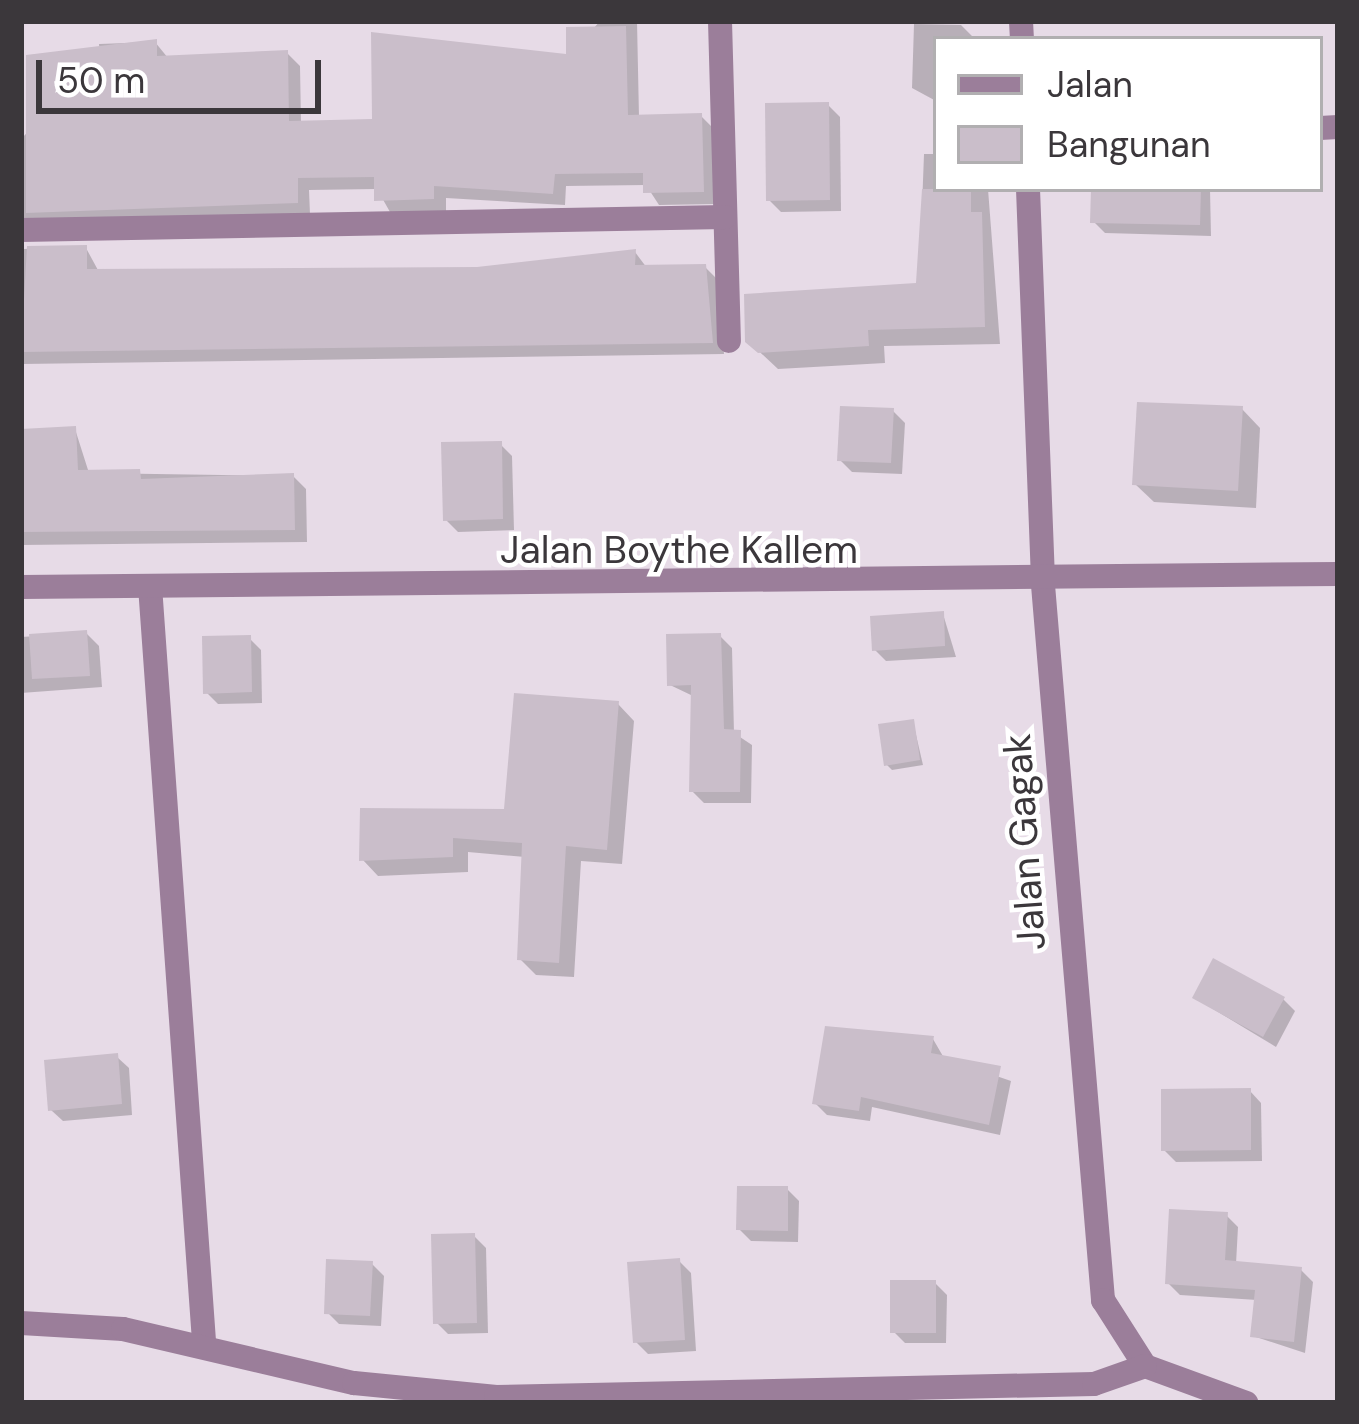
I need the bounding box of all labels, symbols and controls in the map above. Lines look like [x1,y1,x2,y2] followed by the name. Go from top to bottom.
[42,36,327,110] scale bar
[933,36,1323,192] legend
[57,57,145,104] text: 50 m
[1047,61,1133,108] text: Jalan
[1047,121,1211,168] text: Bangunan
[500,527,858,573] street label: Jalan Boythe Kallem
[994,732,1056,952] street label: Jalan Gagak

